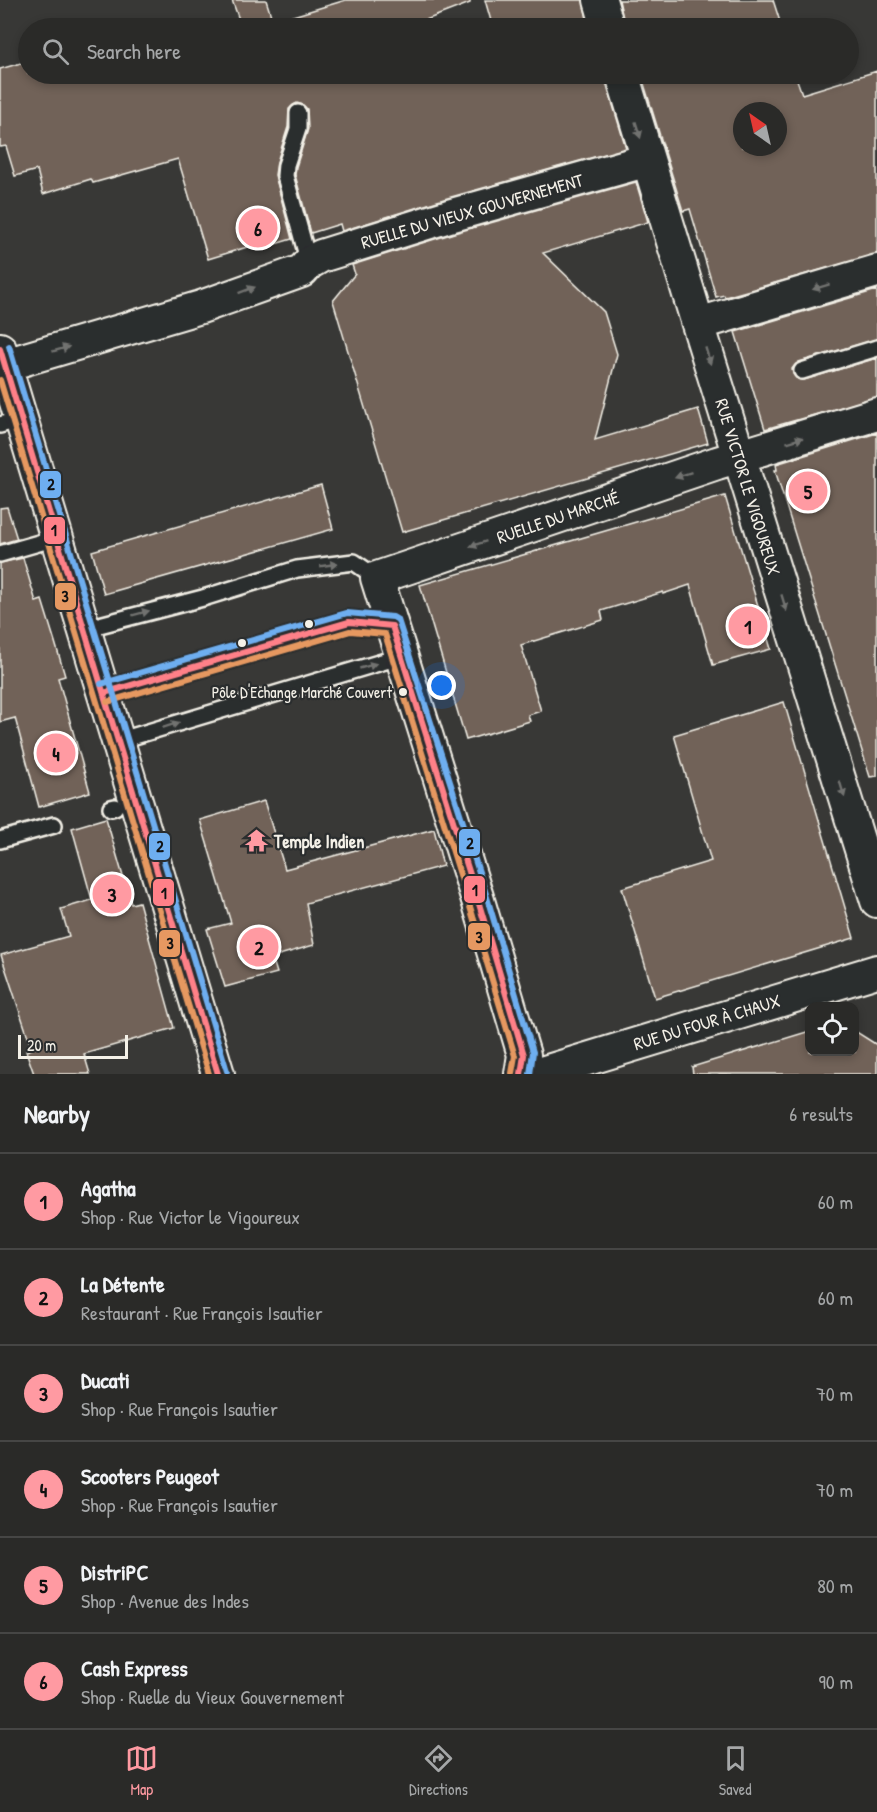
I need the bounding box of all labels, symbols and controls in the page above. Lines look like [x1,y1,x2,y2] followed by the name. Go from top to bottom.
[18,18,859,84] search box
[39,35,72,68] icon: search
[87,36,181,66] text: Search here
[733,102,787,156] north arrow
[634,121,643,139] one-way arrow
[358,167,587,255] street label: RUELLE DU VIEUX GOUVERNEMENT
[238,206,278,250] pin: 6
[812,283,830,292] one-way arrow
[238,285,256,295] one-way arrow
[52,344,70,353] one-way arrow
[703,347,713,365] one-way arrow
[709,396,787,579] street label: RUE VICTOR LE VIGOUREUX
[786,435,804,444] one-way arrow
[788,468,828,514] pin: 5
[39,470,62,499] line badge: 2
[674,470,692,480] one-way arrow
[47,473,55,495] text: 2
[493,484,623,550] street label: RUELLE DU MARCHÉ
[43,516,66,545] line badge: 1
[51,519,57,541] text: 1
[469,539,487,549] one-way arrow
[320,561,339,570] one-way arrow
[54,582,77,611] line badge: 3
[61,585,69,607] text: 3
[780,594,789,612] one-way arrow
[728,604,768,648] pin: 1
[132,608,150,617] one-way arrow
[303,618,315,630] unlabelled marker
[236,637,248,649] unlabelled marker
[360,661,378,670] one-way arrow
[427,671,456,700] your location
[212,681,392,703] place label: Pôle D'Echange Marché Couvert
[397,686,409,698] marker: Pôle D'Echange Marché Couvert
[163,720,181,730] one-way arrow
[36,730,76,776] pin: 4
[838,780,847,798] one-way arrow
[243,828,269,854] temple icon: Temple Indien
[458,828,481,857] line badge: 2
[273,829,364,855] place label: Temple Indien
[148,832,171,861] line badge: 2
[466,832,474,854] text: 2
[156,835,164,857] text: 2
[92,872,132,916] pin: 3
[463,875,486,904] line badge: 1
[152,878,175,907] line badge: 1
[472,879,478,901] text: 1
[161,882,167,904] text: 1
[467,922,491,951] line badge: 3
[240,924,278,970] pin: 2
[475,926,483,948] text: 3
[158,929,181,958] line badge: 3
[166,932,174,954] text: 3
[630,988,784,1056] street label: RUE DU FOUR À CHAUX
[805,1002,859,1056] map controls
[805,1002,859,1056] button: locate
[18,1032,128,1060] scale bar
[27,1034,56,1056] text: 20 m
[24,1096,90,1131] text: Nearby
[789,1100,853,1127] text: 6 results
[81,1173,136,1203] text: Agatha
[40,1188,47,1215] text: 1
[818,1188,853,1215] text: 60 m
[81,1203,300,1230] text: Shop · Rue Victor le Vigoureux
[81,1269,165,1299] text: La Détente
[39,1284,48,1311] text: 2
[818,1284,853,1311] text: 60 m
[81,1299,323,1326] text: Restaurant · Rue François Isautier
[81,1365,130,1395] text: Ducati
[39,1380,48,1407] text: 3
[816,1380,853,1407] text: 70 m
[81,1395,278,1422] text: Shop · Rue François Isautier
[81,1461,219,1491] text: Scooters Peugeot
[40,1476,47,1503] text: 4
[816,1476,853,1503] text: 70 m
[81,1491,278,1518] text: Shop · Rue François Isautier
[81,1557,148,1587] text: DistriPC
[39,1572,48,1599] text: 5
[817,1572,853,1599] text: 80 m
[81,1587,249,1614] text: Shop · Avenue des Indes
[81,1653,188,1683] text: Cash Express
[40,1668,47,1695] text: 6
[819,1668,853,1695] text: 90 m
[81,1683,344,1710] text: Shop · Ruelle du Vieux Gouvernement
[125,1742,158,1800] tab: Map
[409,1742,468,1800] tab: Directions
[719,1742,752,1800] tab: Saved

